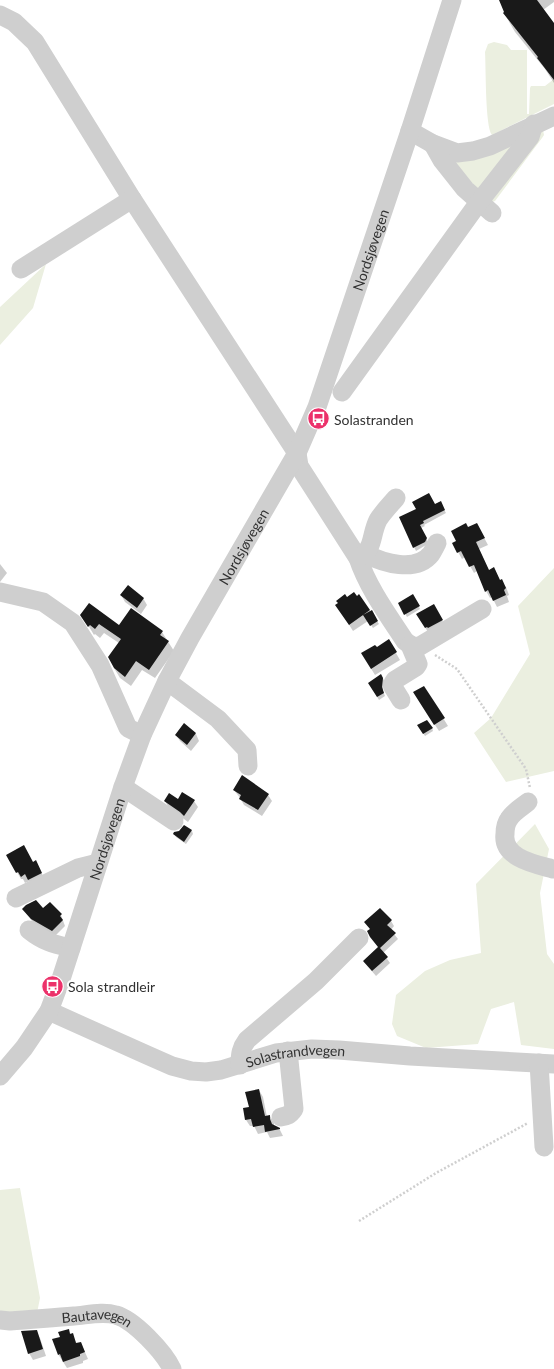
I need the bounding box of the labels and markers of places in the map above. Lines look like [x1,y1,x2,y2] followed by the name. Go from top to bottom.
[305,406,331,432] bus stop icon: Solastranden
[334,411,414,428] place label: Solastranden
[40,973,66,999] bus stop icon: Sola strandleir
[68,978,155,995] place label: Sola strandleir

